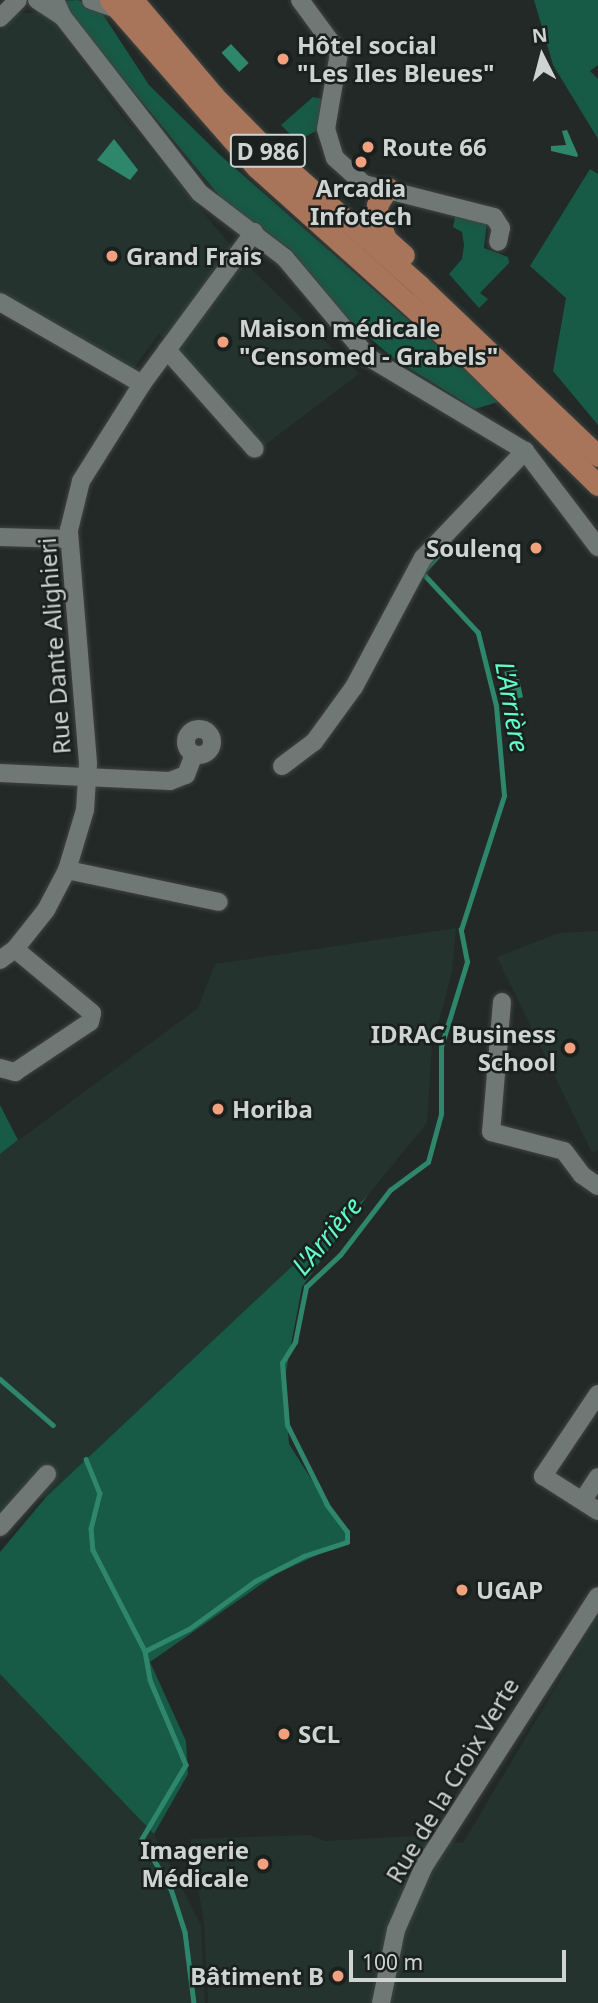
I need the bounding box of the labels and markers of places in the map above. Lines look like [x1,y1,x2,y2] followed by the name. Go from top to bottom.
[297,31,495,87] place label: Hôtel social "Les Iles Bleues"
[275,51,291,67] marker: Hôtel social "Les Iles Bleues"
[382,133,487,161] place label: Route 66
[360,139,376,155] marker: Route 66
[353,154,369,170] marker: Arcadia Infotech
[310,174,412,230] place label: Arcadia Infotech
[126,242,262,270] place label: Grand Frais
[104,248,120,264] marker: Grand Frais
[239,314,498,370] place label: Maison médicale "Censomed - Grabels"
[213,332,233,352] marker: Maison médicale "Censomed - Grabels"
[426,534,522,562] place label: Soulenq
[528,540,544,556] marker: Soulenq
[371,1020,556,1076] place label: IDRAC Business School
[562,1040,578,1056] marker: IDRAC Business School
[232,1095,313,1123] place label: Horiba
[210,1101,226,1117] marker: Horiba
[476,1576,543,1604] place label: UGAP
[454,1582,470,1598] marker: UGAP
[298,1720,340,1748] place label: SCL
[276,1726,292,1742] marker: SCL
[140,1836,249,1892] place label: Imagerie Médicale
[255,1856,271,1872] marker: Imagerie Médicale
[190,1962,324,1990] place label: Bâtiment B
[330,1968,346,1984] marker: Bâtiment B

